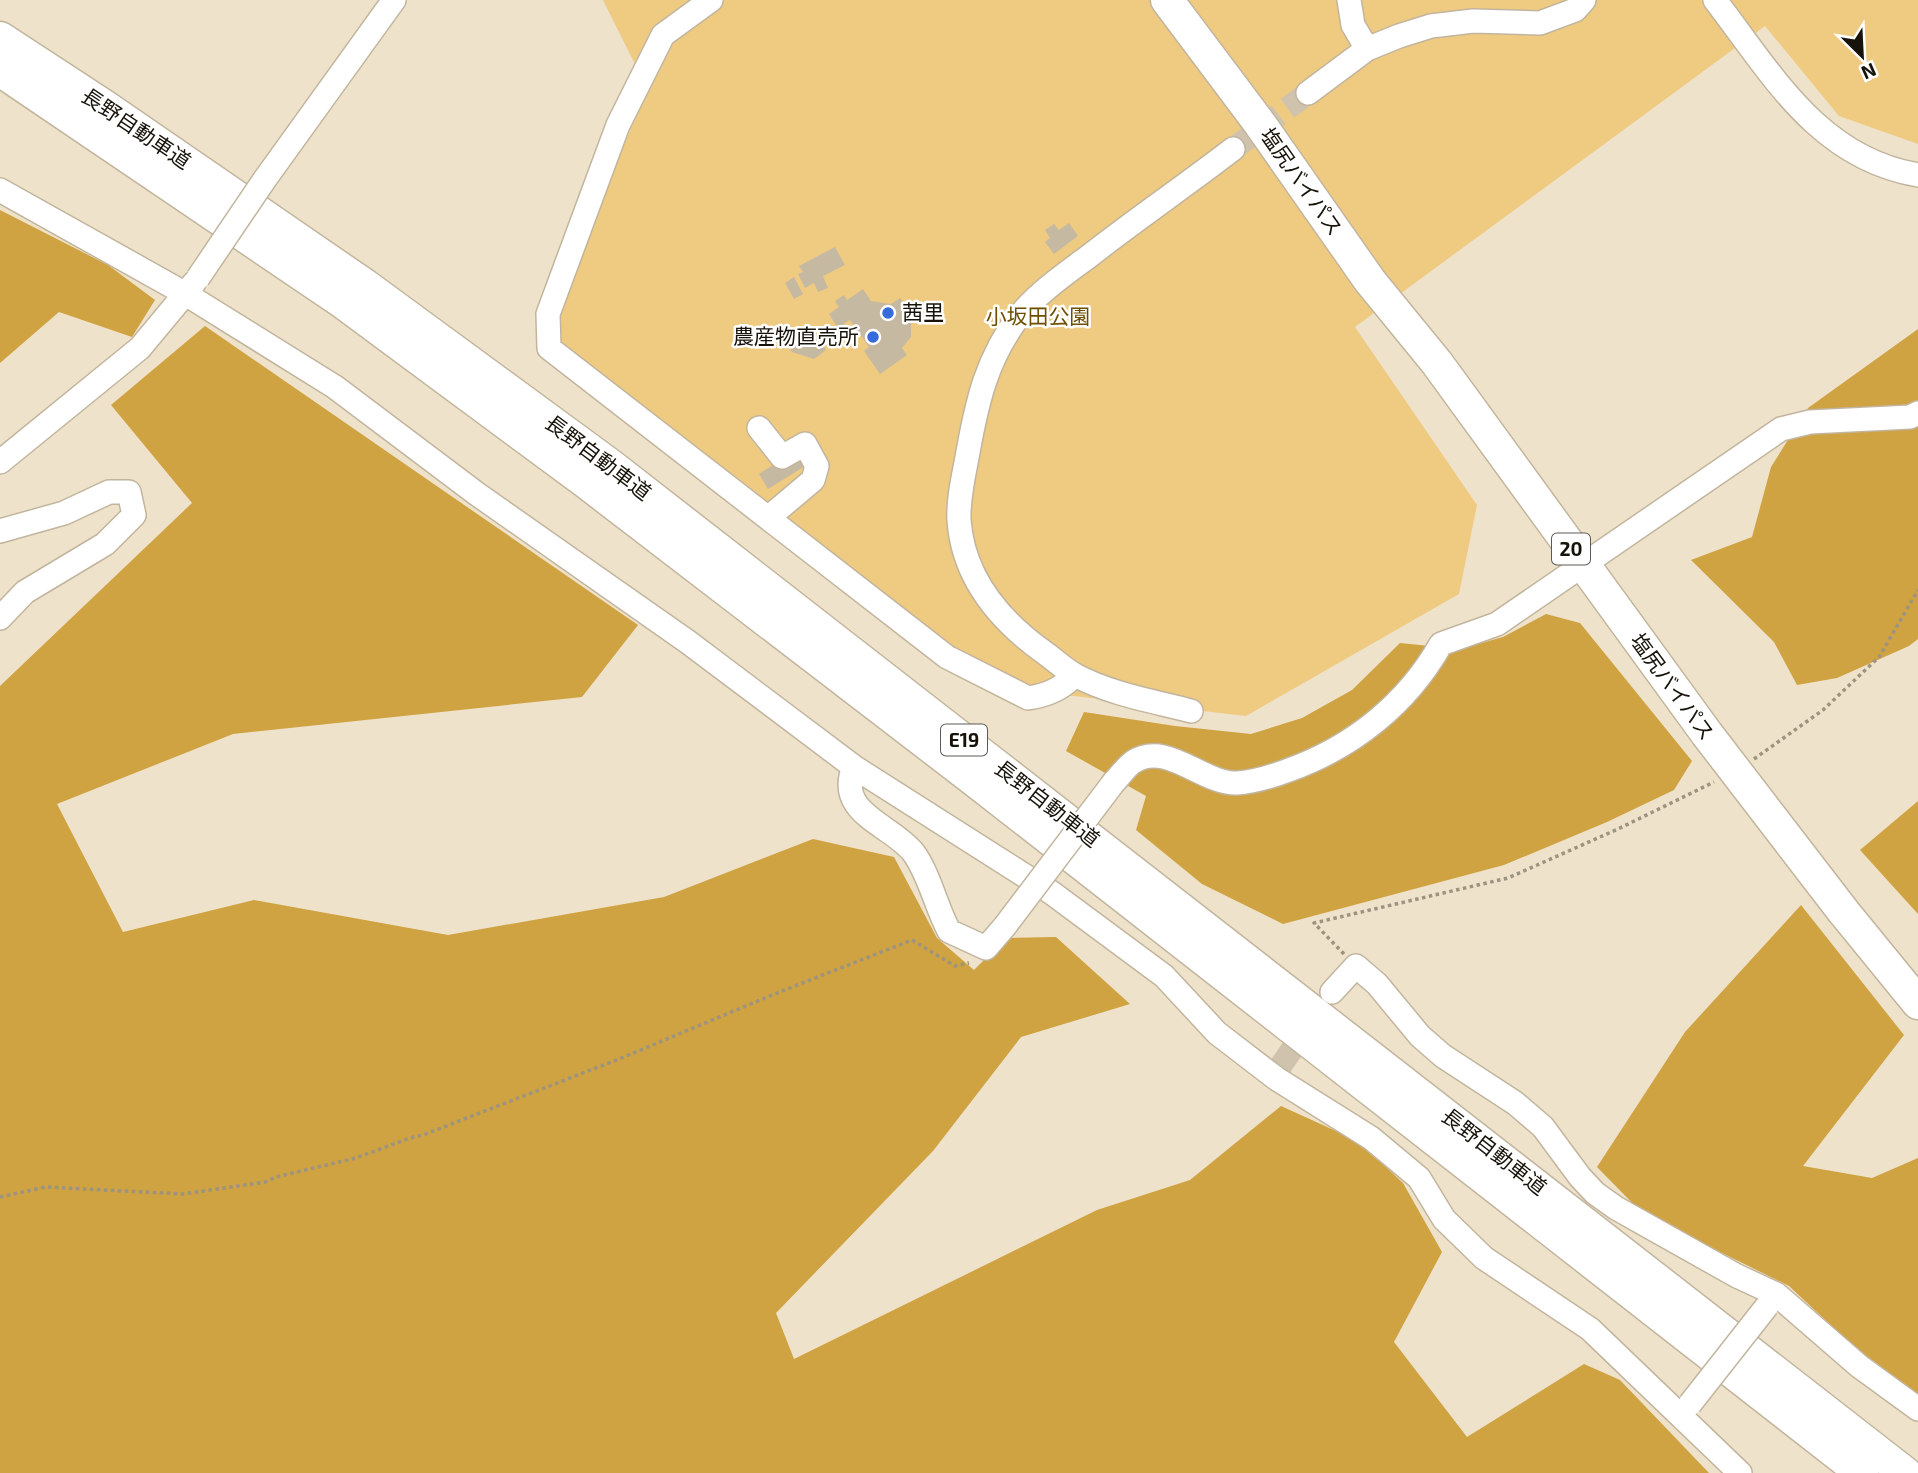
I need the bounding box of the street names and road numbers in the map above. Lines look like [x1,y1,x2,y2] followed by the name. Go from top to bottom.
[78,82,196,173] street label: 長野自動車道
[1256,123,1348,240] street label: 塩尻バイパス
[541,409,657,505] street label: 長野自動車道
[1552,534,1590,564] road number: 20
[1626,628,1720,744] street label: 塩尻バイパス
[941,724,987,755] road number: E19
[991,754,1105,851] street label: 長野自動車道
[1438,1102,1552,1199] street label: 長野自動車道

